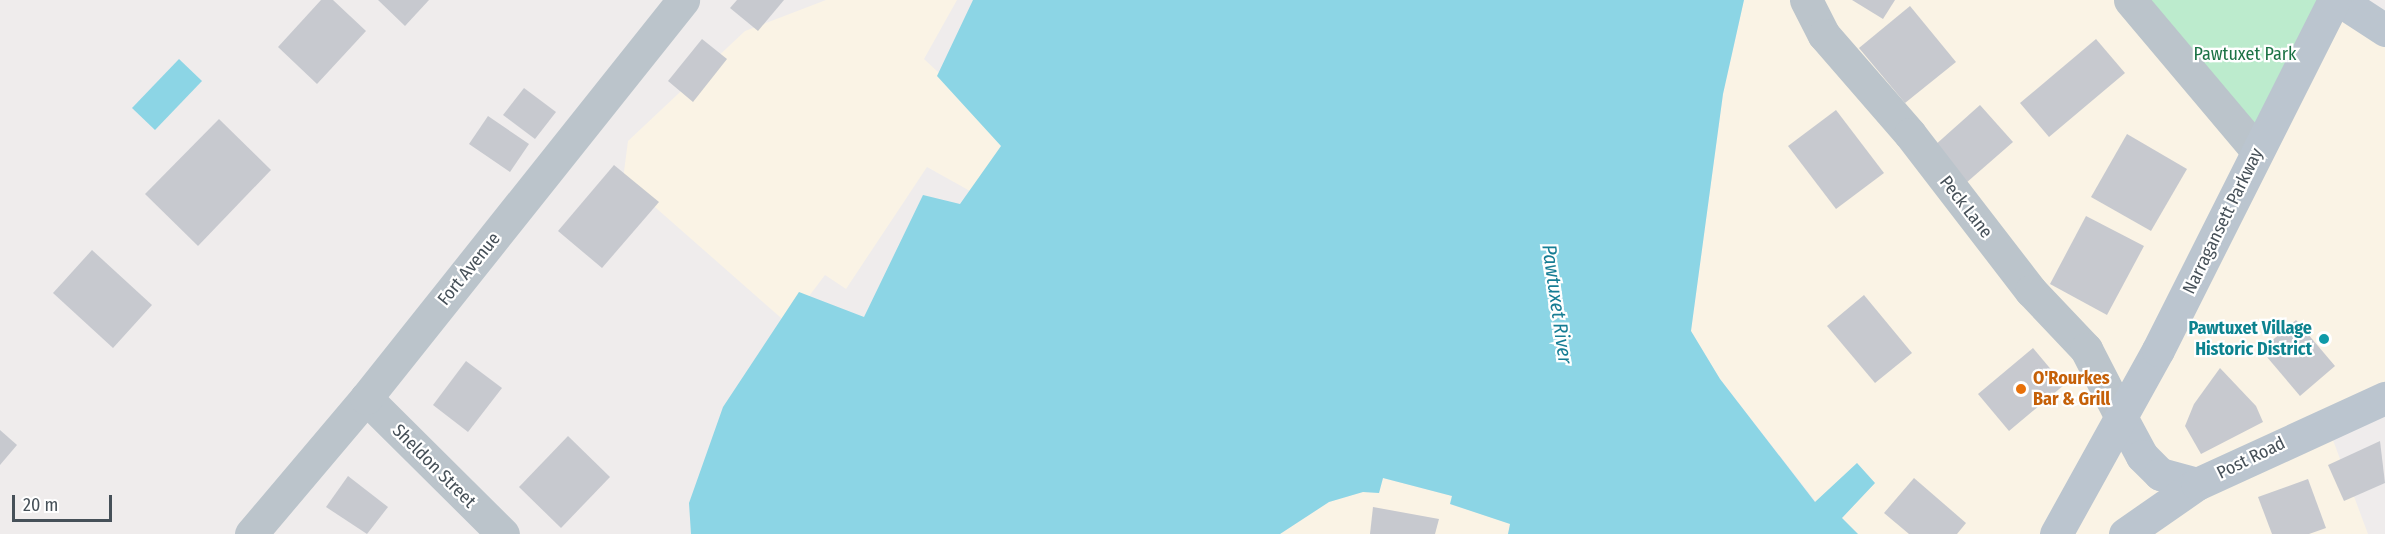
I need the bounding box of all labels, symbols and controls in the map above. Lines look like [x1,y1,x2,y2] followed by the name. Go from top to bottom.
[2194,43,2296,65] park label: Pawtuxet Park
[2178,145,2268,297] street label: Narragansett Parkway
[1935,172,1997,242] street label: Peck Lane
[433,228,505,310] street label: Fort Avenue
[1537,243,1577,365] water label: Pawtuxet River
[2188,318,2312,360] place label: Pawtuxet Village Historic District
[2317,332,2331,346] marker: Pawtuxet Village Historic District
[2033,368,2110,410] place label: O'Rourkes Bar & Grill
[2014,382,2028,396] marker: O'Rourkes Bar & Grill
[388,420,480,512] street label: Sheldon Street
[2213,432,2289,484] street label: Post Road
[15,483,116,521] scale bar
[23,494,58,516] text: 20 m

